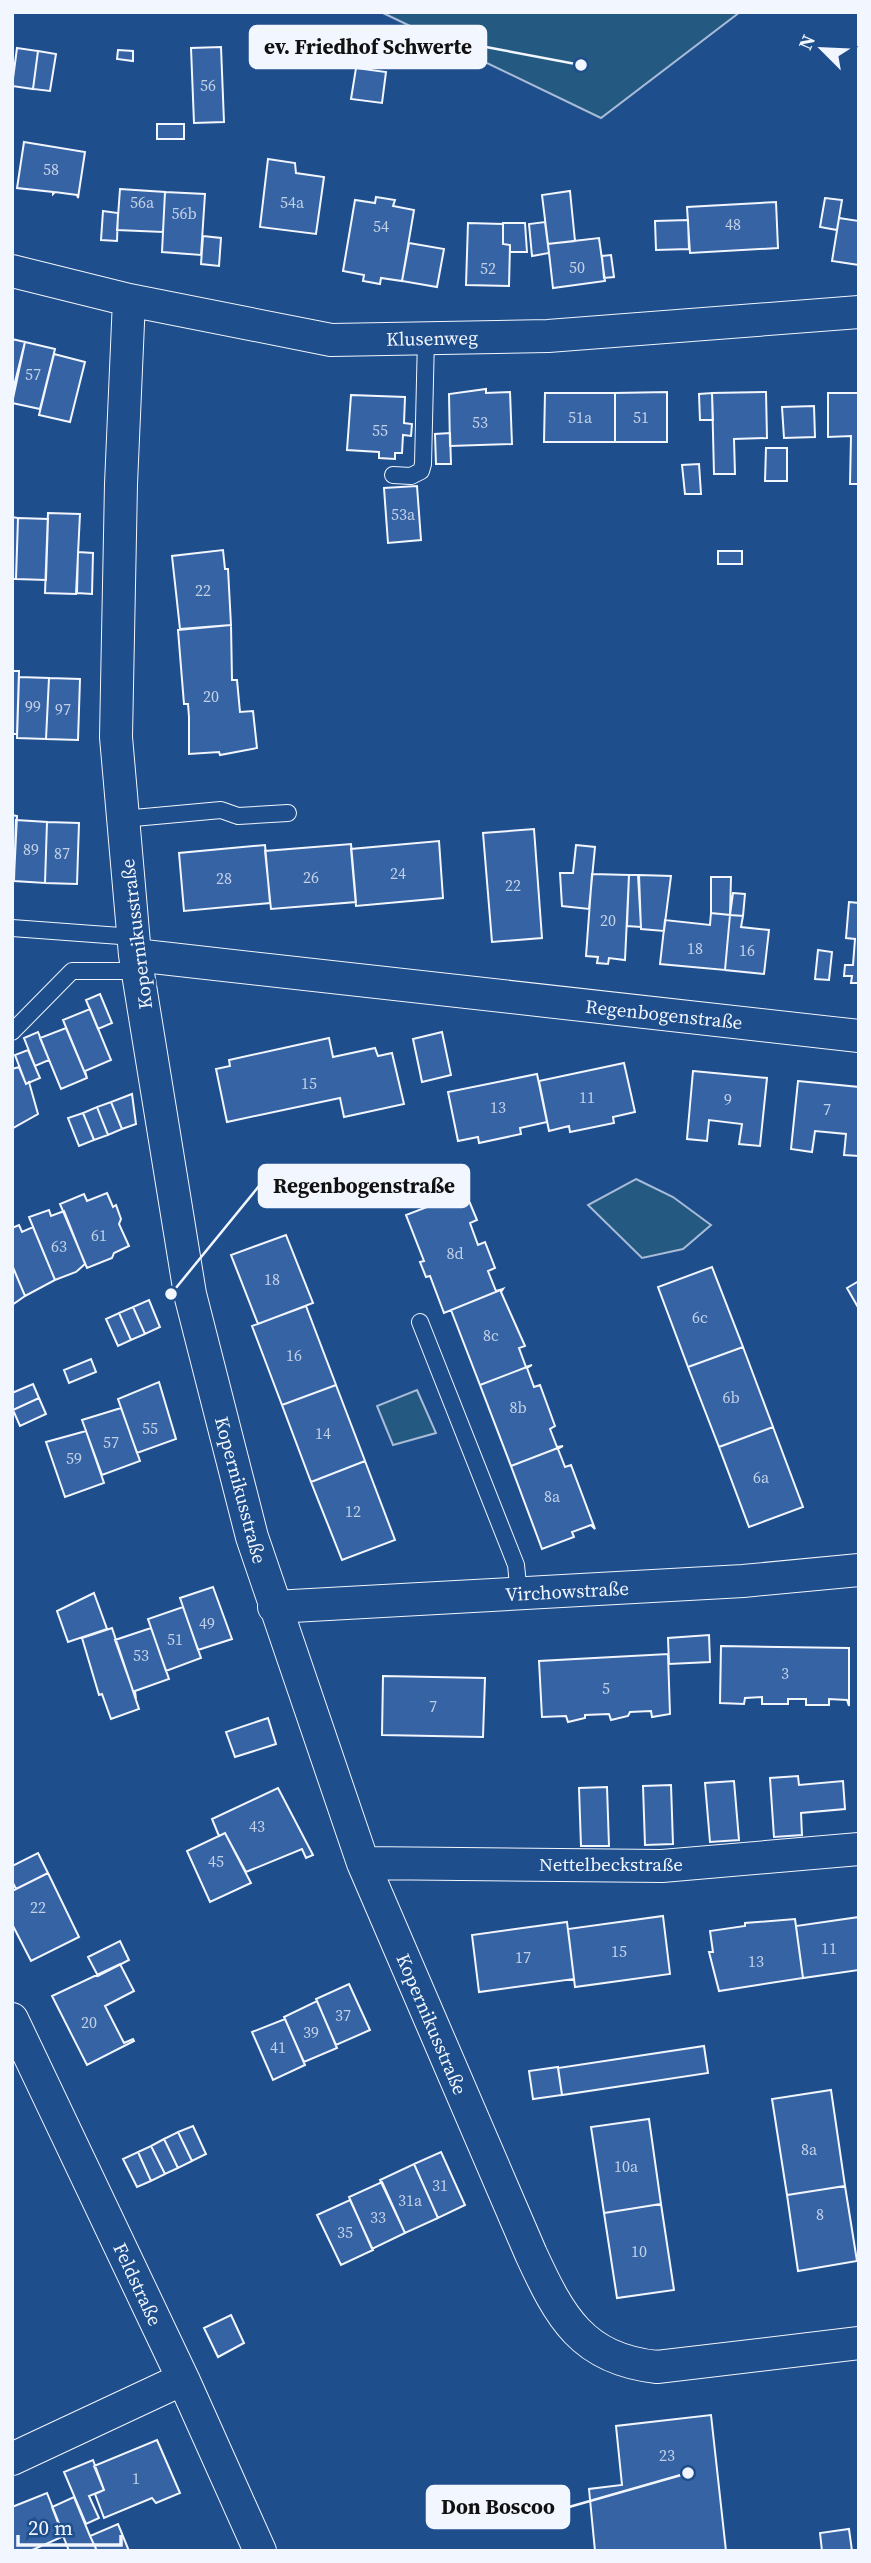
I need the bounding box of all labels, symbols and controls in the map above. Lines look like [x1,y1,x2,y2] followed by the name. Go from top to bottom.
[787,14,857,84] north arrow
[250,26,486,68] callout: ev. Friedhof Schwerte
[792,30,821,54] text: N
[264,32,472,61] text: ev. Friedhof Schwerte
[200,74,216,96] house number: 56
[43,158,59,180] house number: 58
[130,191,155,213] house number: 56a
[280,191,305,213] house number: 54a
[171,202,197,224] house number: 56b
[725,213,741,235] house number: 48
[373,215,389,237] house number: 54
[569,256,585,278] house number: 50
[480,257,496,279] house number: 52
[386,324,478,352] street label: Klusenweg
[25,363,41,385] house number: 57
[568,406,593,428] house number: 51a
[633,406,649,428] house number: 51
[472,411,488,433] house number: 53
[372,419,388,441] house number: 55
[391,503,416,525] house number: 53a
[195,579,211,601] house number: 22
[203,685,219,707] house number: 20
[25,695,41,717] house number: 99
[55,698,71,720] house number: 97
[23,838,39,860] house number: 89
[54,842,70,864] house number: 87
[114,857,158,1011] street label: Kopernikusstraße
[390,862,406,884] house number: 24
[303,866,319,888] house number: 26
[216,867,232,889] house number: 28
[505,874,521,896] house number: 22
[600,909,616,931] house number: 20
[687,937,703,959] house number: 18
[739,939,755,961] house number: 16
[584,993,744,1035] street label: Regenbogenstraße
[301,1072,317,1094] house number: 15
[579,1086,595,1108] house number: 11
[724,1088,732,1110] house number: 9
[490,1096,506,1118] house number: 13
[823,1098,831,1120] house number: 7
[259,1165,469,1207] callout: Regenbogenstraße
[273,1171,455,1200] text: Regenbogenstraße
[91,1224,107,1246] house number: 61
[51,1235,67,1257] house number: 63
[446,1242,464,1264] house number: 8d
[264,1268,280,1290] house number: 18
[692,1306,708,1328] house number: 6c
[483,1324,499,1346] house number: 8c
[286,1344,302,1366] house number: 16
[722,1386,740,1408] house number: 6b
[509,1396,527,1418] house number: 8b
[209,1414,273,1566] street label: Kopernikusstraße
[142,1417,158,1439] house number: 55
[315,1422,331,1444] house number: 14
[103,1431,119,1453] house number: 57
[66,1447,82,1469] house number: 59
[753,1466,770,1488] house number: 6a
[544,1485,561,1507] house number: 8a
[345,1500,361,1522] house number: 12
[504,1575,630,1607] street label: Virchowstraße
[199,1612,215,1634] house number: 49
[167,1628,183,1650] house number: 51
[133,1644,149,1666] house number: 53
[781,1662,789,1684] house number: 3
[602,1677,610,1699] house number: 5
[429,1695,437,1717] house number: 7
[249,1815,265,1837] house number: 43
[208,1850,224,1872] house number: 45
[539,1851,683,1877] street label: Nettelbeckstraße
[30,1896,46,1918] house number: 22
[821,1937,837,1959] house number: 11
[611,1940,627,1962] house number: 15
[515,1946,531,1968] house number: 17
[391,1949,473,2099] street label: Kopernikusstraße
[748,1950,764,1972] house number: 13
[335,2004,351,2026] house number: 37
[81,2011,97,2033] house number: 20
[303,2021,319,2043] house number: 39
[270,2036,286,2058] house number: 41
[801,2138,818,2160] house number: 8a
[614,2155,639,2177] house number: 10a
[432,2174,448,2196] house number: 31
[398,2189,423,2211] house number: 31a
[816,2203,824,2225] house number: 8
[370,2206,386,2228] house number: 33
[337,2221,353,2243] house number: 35
[107,2238,169,2330] street label: Feldstraße
[631,2240,647,2262] house number: 10
[659,2444,675,2466] house number: 23
[132,2467,140,2489] house number: 1
[427,2486,569,2528] callout: Don Boscoo
[441,2492,555,2521] text: Don Boscoo
[18,2504,121,2548] scale bar
[28,2513,73,2542] text: 20 m

